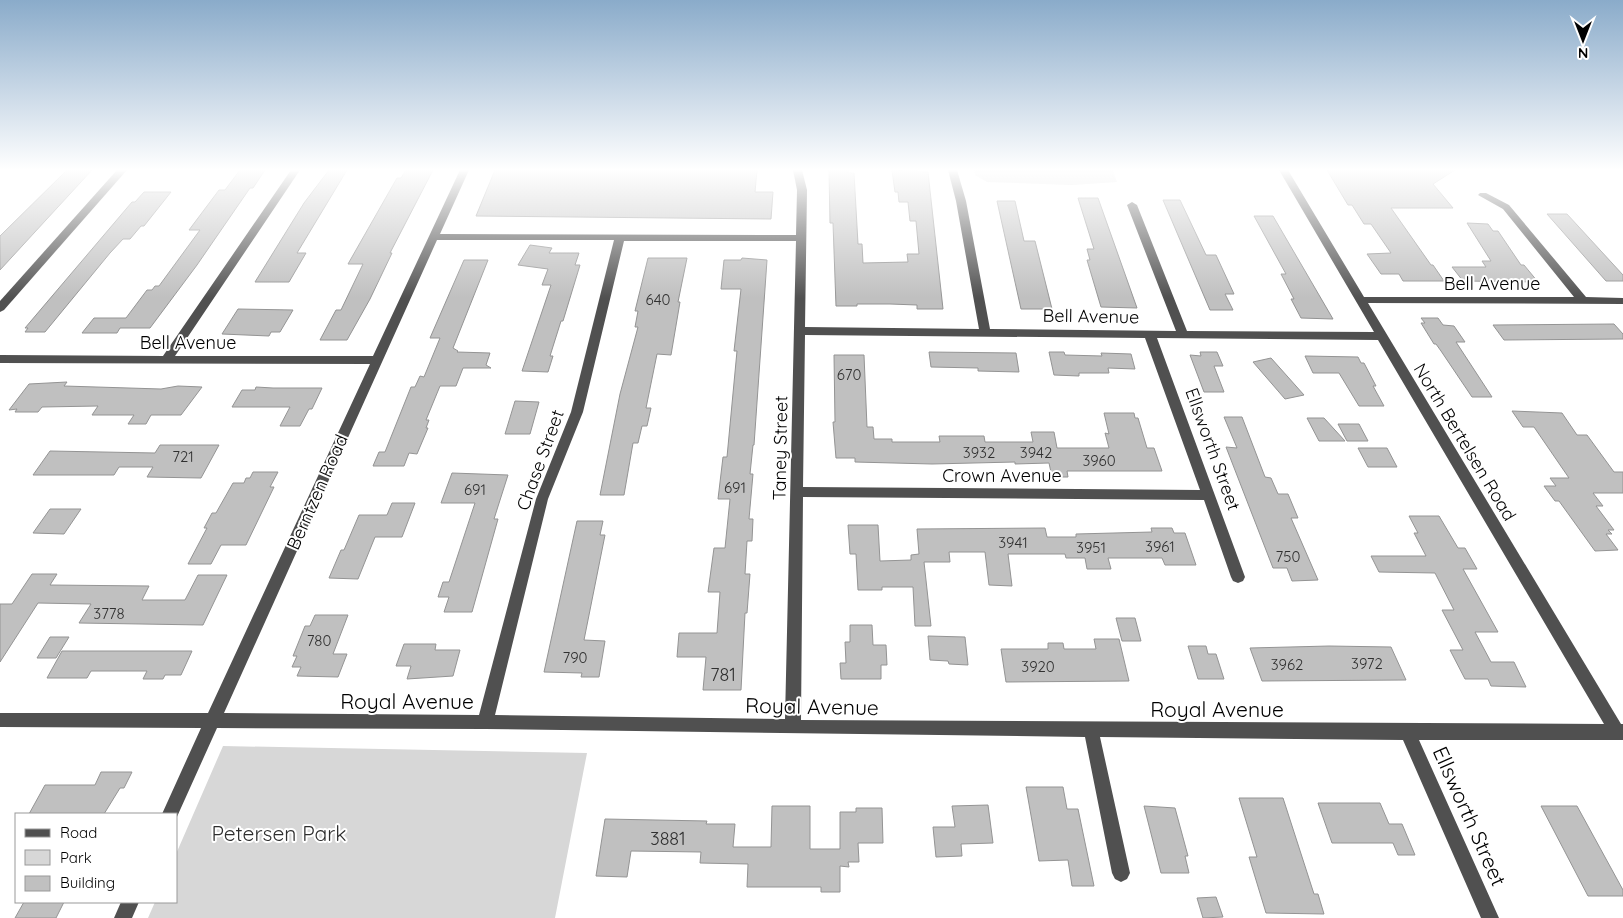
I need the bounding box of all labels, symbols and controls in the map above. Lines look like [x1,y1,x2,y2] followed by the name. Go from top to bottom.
[1558,15,1608,65] north arrow
[1578,44,1588,62] text: N
[1444,272,1540,295] street label: Bell Avenue
[645,290,671,309] house number: 640
[1042,304,1140,328] street label: Bell Avenue
[140,331,236,354] street label: Bell Avenue
[1409,359,1521,525] street label: North Bertelsen Road
[837,365,861,384] house number: 670
[1180,385,1246,513] street label: Ellsworth Street
[768,395,792,501] street label: Taney Street
[511,406,569,514] street label: Chase Street
[281,431,353,553] street label: Berntzen Road
[963,443,995,462] house number: 3932
[1020,443,1052,462] house number: 3942
[172,447,194,466] house number: 721
[1082,451,1116,470] house number: 3960
[942,464,1062,487] street label: Crown Avenue
[724,478,746,497] house number: 691
[464,480,486,499] house number: 691
[998,533,1028,552] house number: 3941
[1145,537,1175,556] house number: 3961
[1076,538,1106,557] house number: 3951
[1276,547,1300,566] house number: 750
[93,604,125,623] house number: 3778
[307,631,331,650] house number: 780
[563,648,588,667] house number: 790
[1351,654,1383,673] house number: 3972
[1271,655,1303,674] house number: 3962
[1021,657,1055,676] house number: 3920
[710,663,736,686] house number: 781
[340,688,474,714] street label: Royal Avenue
[745,692,879,720] street label: Royal Avenue
[1150,696,1284,722] street label: Royal Avenue
[1428,742,1512,890] street label: Ellsworth Street
[15,813,178,903] legend
[211,820,347,846] park label: Petersen Park
[60,823,97,842] text: Road
[650,827,686,850] house number: 3881
[60,848,92,867] text: Park
[60,873,115,892] text: Building

